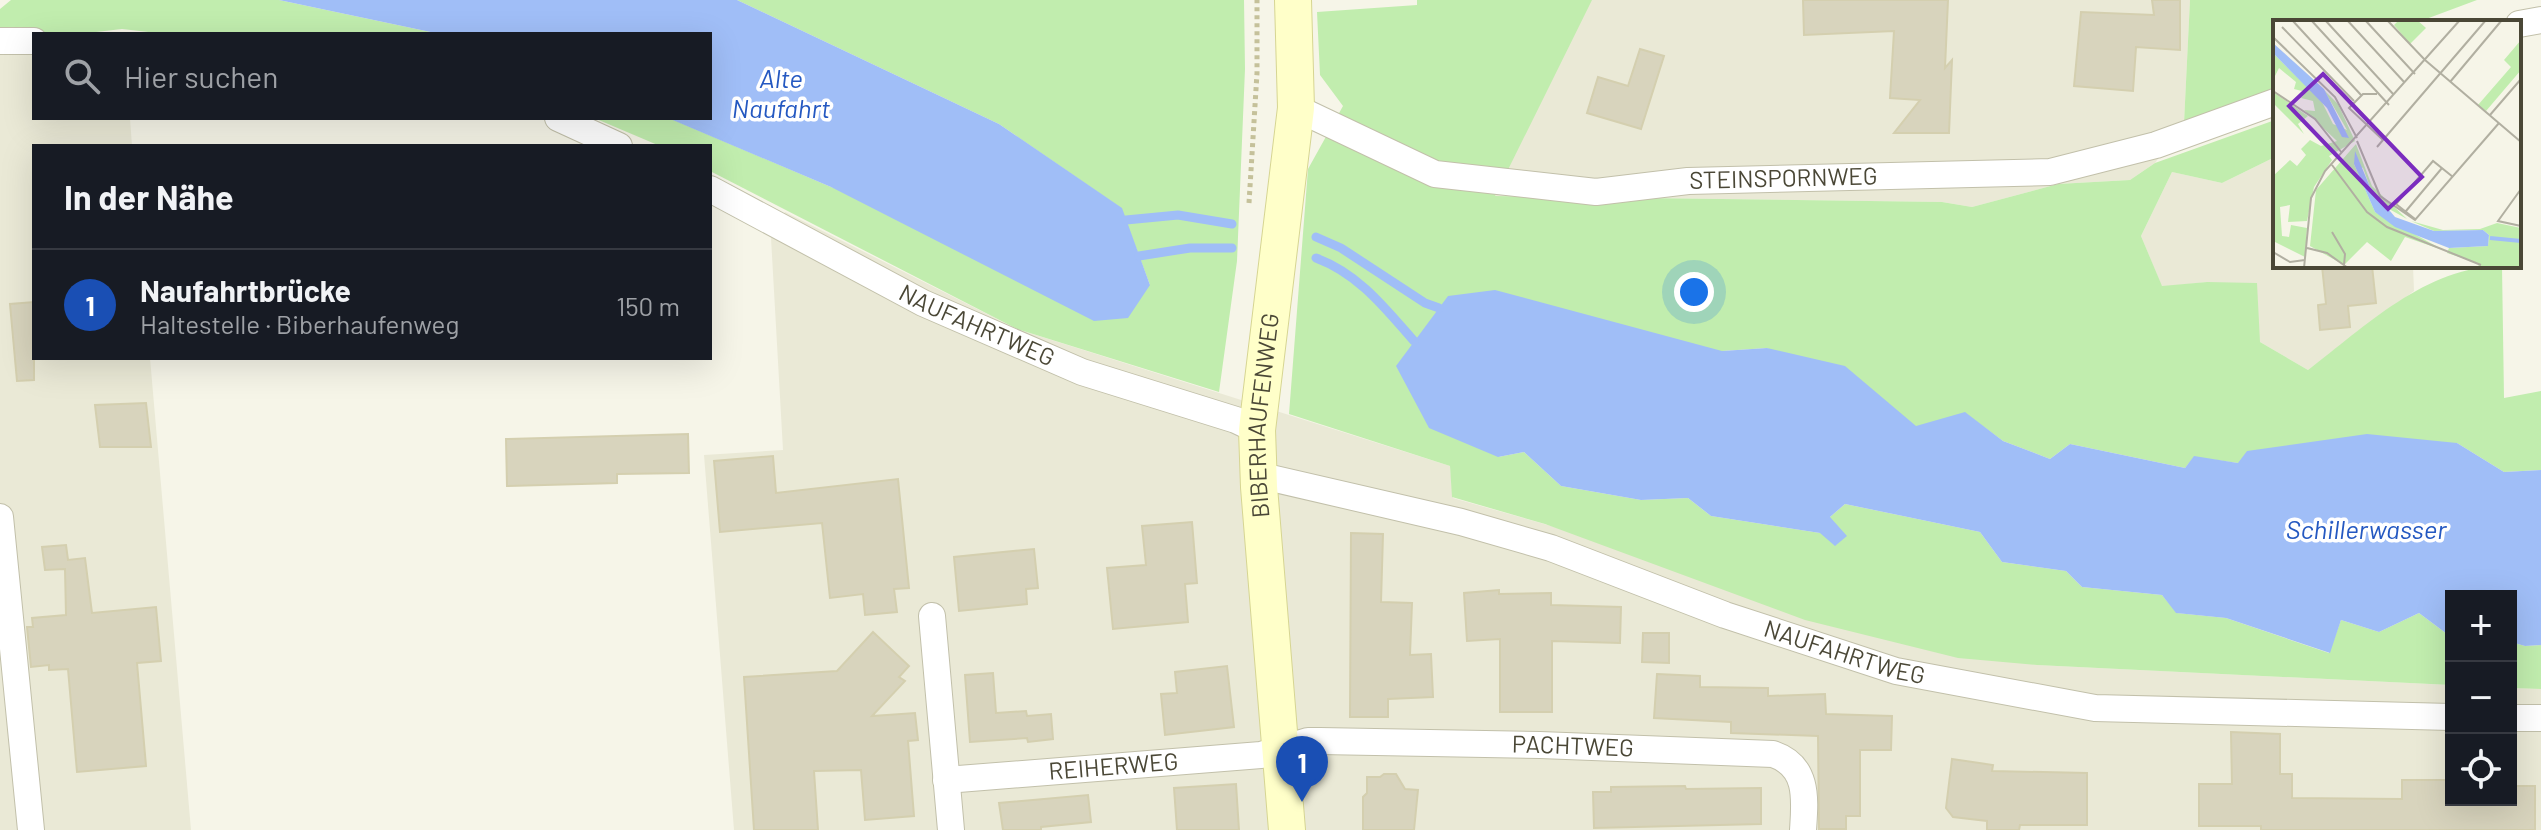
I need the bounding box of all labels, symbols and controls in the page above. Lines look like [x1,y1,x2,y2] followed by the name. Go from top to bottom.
[2273,20,2521,268] inset map
[32,32,712,120] search box
[60,54,104,98] icon: search
[124,58,278,94] text: Hier suchen
[732,62,830,123] water label: Alte Naufahrt
[1689,160,1878,194] street label: STEINSPORNWEG
[64,176,234,217] text: In der Nähe
[140,272,351,308] text: Naufahrtbrücke
[1674,272,1714,312] your location
[895,277,1060,371] street label: NAUFAHRTWEG
[85,290,95,321] text: 1
[616,290,680,321] text: 150 m
[140,308,459,339] text: Haltestelle · Biberhaufenweg
[1240,311,1284,519] street label: BIBERHAUFENWEG
[2286,513,2447,544] water label: Schillerwasser
[2445,590,2517,806] map controls
[2445,590,2517,662] button: +
[1761,613,1928,689] street label: NAUFAHRTWEG
[2445,662,2517,734] button: −
[1512,728,1634,762] street label: PACHTWEG
[2445,734,2517,806] button: locate
[1276,736,1328,802] pin: 1
[1047,746,1179,785] street label: REIHERWEG

